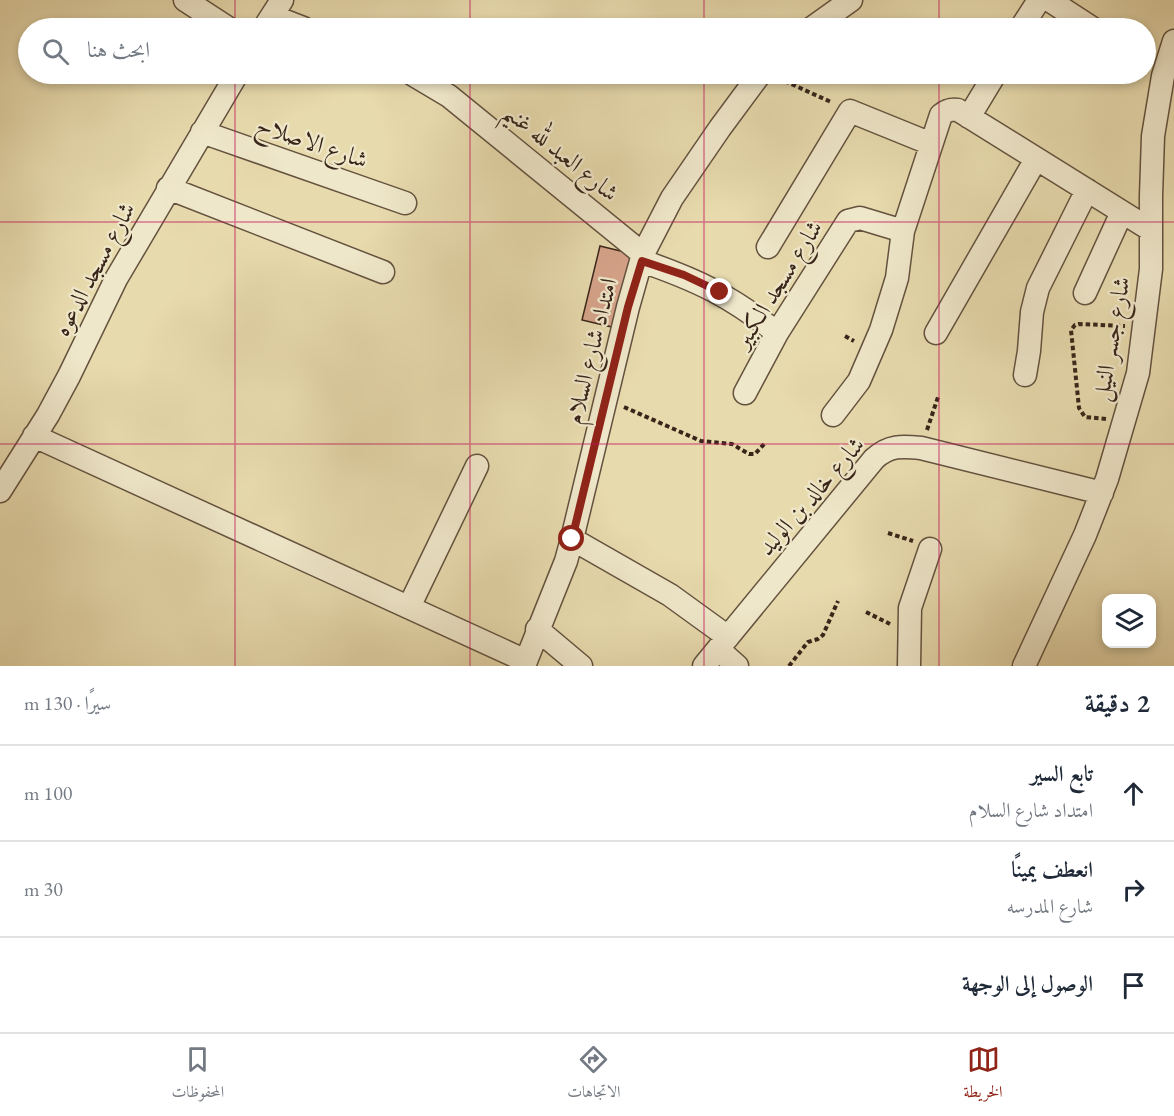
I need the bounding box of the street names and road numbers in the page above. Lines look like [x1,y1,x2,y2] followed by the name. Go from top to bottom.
[492,93,627,215] street label: شارع العبد لله غنيم
[250,108,372,181] street label: شارع الاصلاح
[45,196,146,343] street label: شارع مسجد الدعوه
[724,214,833,359] street label: شارع مسجد الكبير
[1084,274,1142,404] street label: شارع جسر النيل
[557,275,629,429] street label: امتداد شارع السلام
[750,430,875,565] street label: شارع خالد بن الوليد

